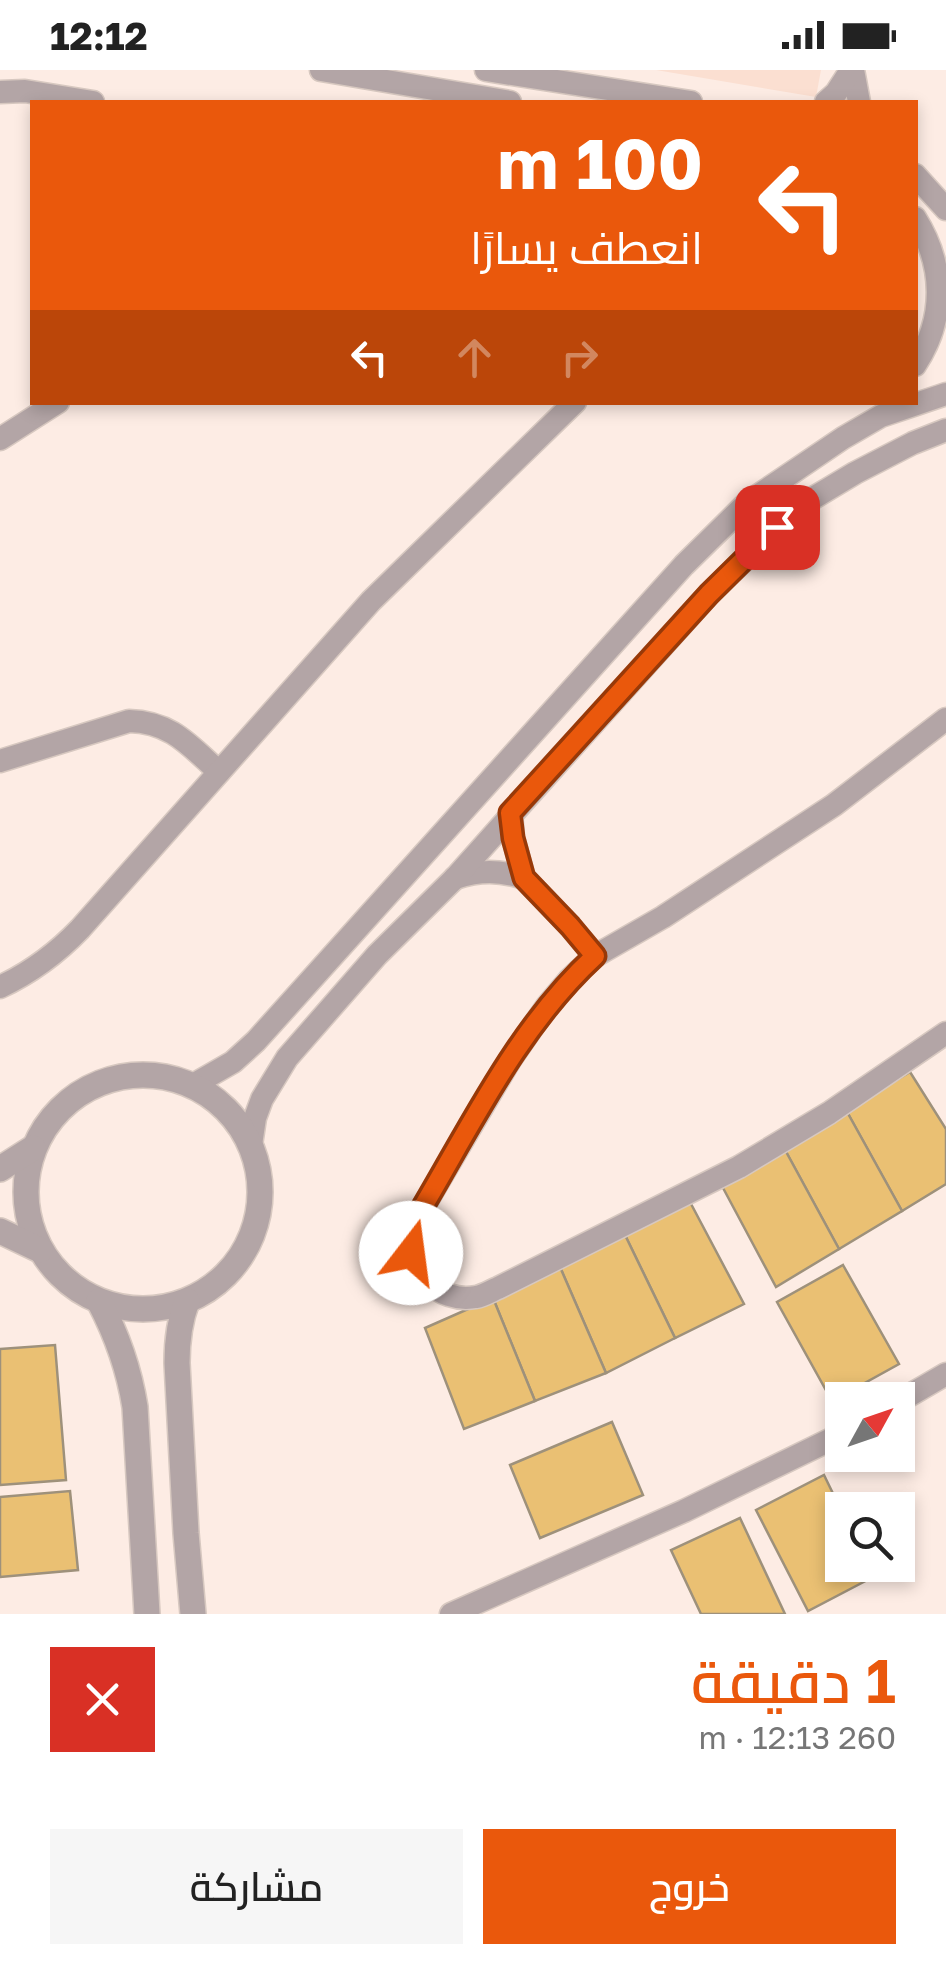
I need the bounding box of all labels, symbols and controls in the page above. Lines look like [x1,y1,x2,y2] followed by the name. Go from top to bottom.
[50,13,148,58] text: 12:12
[497,120,703,204] text: 100 m
[738,140,868,270] icon: left
[470,220,703,274] text: انعطف يسارًا
[342,330,397,385] icon: left
[447,330,502,385] icon: ahead
[552,330,607,385] icon: right
[735,485,820,570] pin
[750,500,805,555] icon: arrive
[359,1201,463,1305] position arrow
[825,1382,915,1472] north arrow
[825,1382,915,1582] map controls
[825,1492,915,1582] button: search
[691,1644,896,1716] text: 1 دقيقة
[50,1647,155,1752] button: close
[698,1718,896,1756] text: 260 m · 12:13
[50,1829,463,1944] button: مشاركة
[483,1829,896,1944] button: خروج

